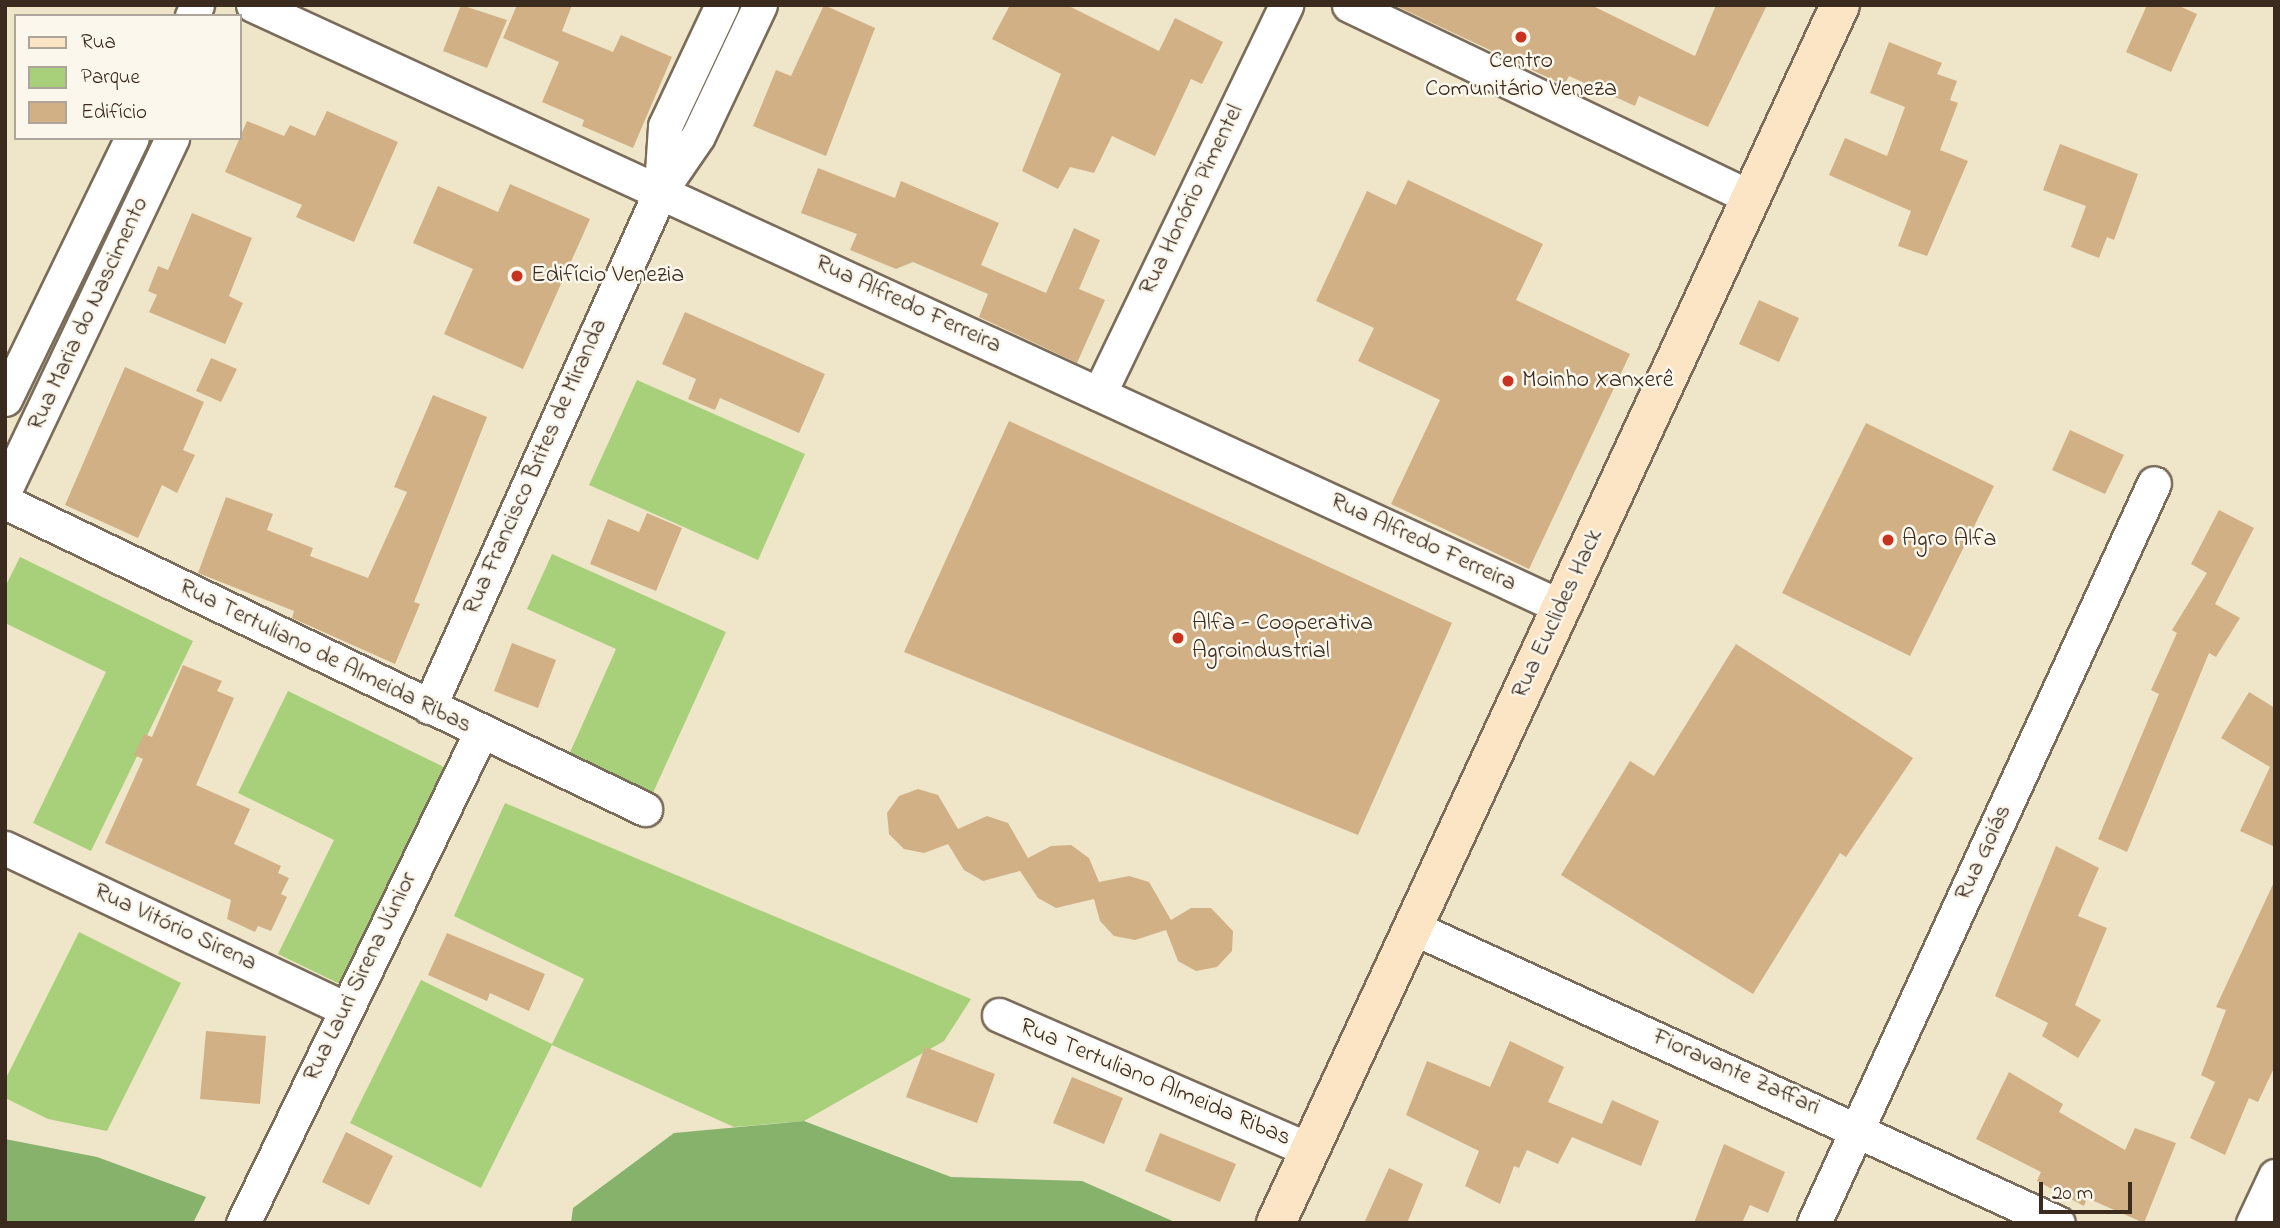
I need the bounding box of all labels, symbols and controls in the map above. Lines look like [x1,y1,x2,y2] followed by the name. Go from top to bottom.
[14,14,242,140] legend
[81,28,116,58] text: Rua
[1513,29,1529,45] marker: Centro Comunitário Veneza
[1425,48,1617,104] place label: Centro Comunitário Veneza
[81,63,140,93] text: Parque
[81,98,147,128] text: Edifício
[1134,100,1250,300] street label: Rua Honório Pimentel
[22,193,156,435] street label: Rua Maria do Nascimento
[810,249,1006,361] street label: Rua Alfredo Ferreira
[531,262,684,290] place label: Edifício Venezia
[509,268,525,284] marker: Edifício Venezia
[458,315,614,619] street label: Rua Francisco Brites de Miranda
[1522,367,1673,395] place label: Moinho Xanxerê
[1500,373,1516,389] marker: Moinho Xanxerê
[1325,487,1521,599] street label: Rua Alfredo Ferreira
[1506,525,1610,703] street label: Rua Euclides Hack
[1902,526,1996,554] place label: Agro Alfa
[1880,532,1896,548] marker: Agro Alfa
[174,574,476,740] street label: Rua Tertuliano de Almeida Ribas
[1192,610,1373,666] place label: Alfa - Cooperativa Agroindustrial
[1170,630,1186,646] marker: Alfa - Cooperativa Agroindustrial
[1949,801,2019,905] street label: Rua Goiás
[298,868,424,1086] street label: Rua Lauri Sirena Júnior
[89,878,261,978] street label: Rua Vitório Sirena
[1015,1013,1295,1153] street label: Rua Tertuliano Almeida Ribas
[1648,1023,1824,1123] street label: Fioravante Zaffari
[2042,1168,2135,1212] scale bar
[2052,1179,2093,1209] text: 20 m

